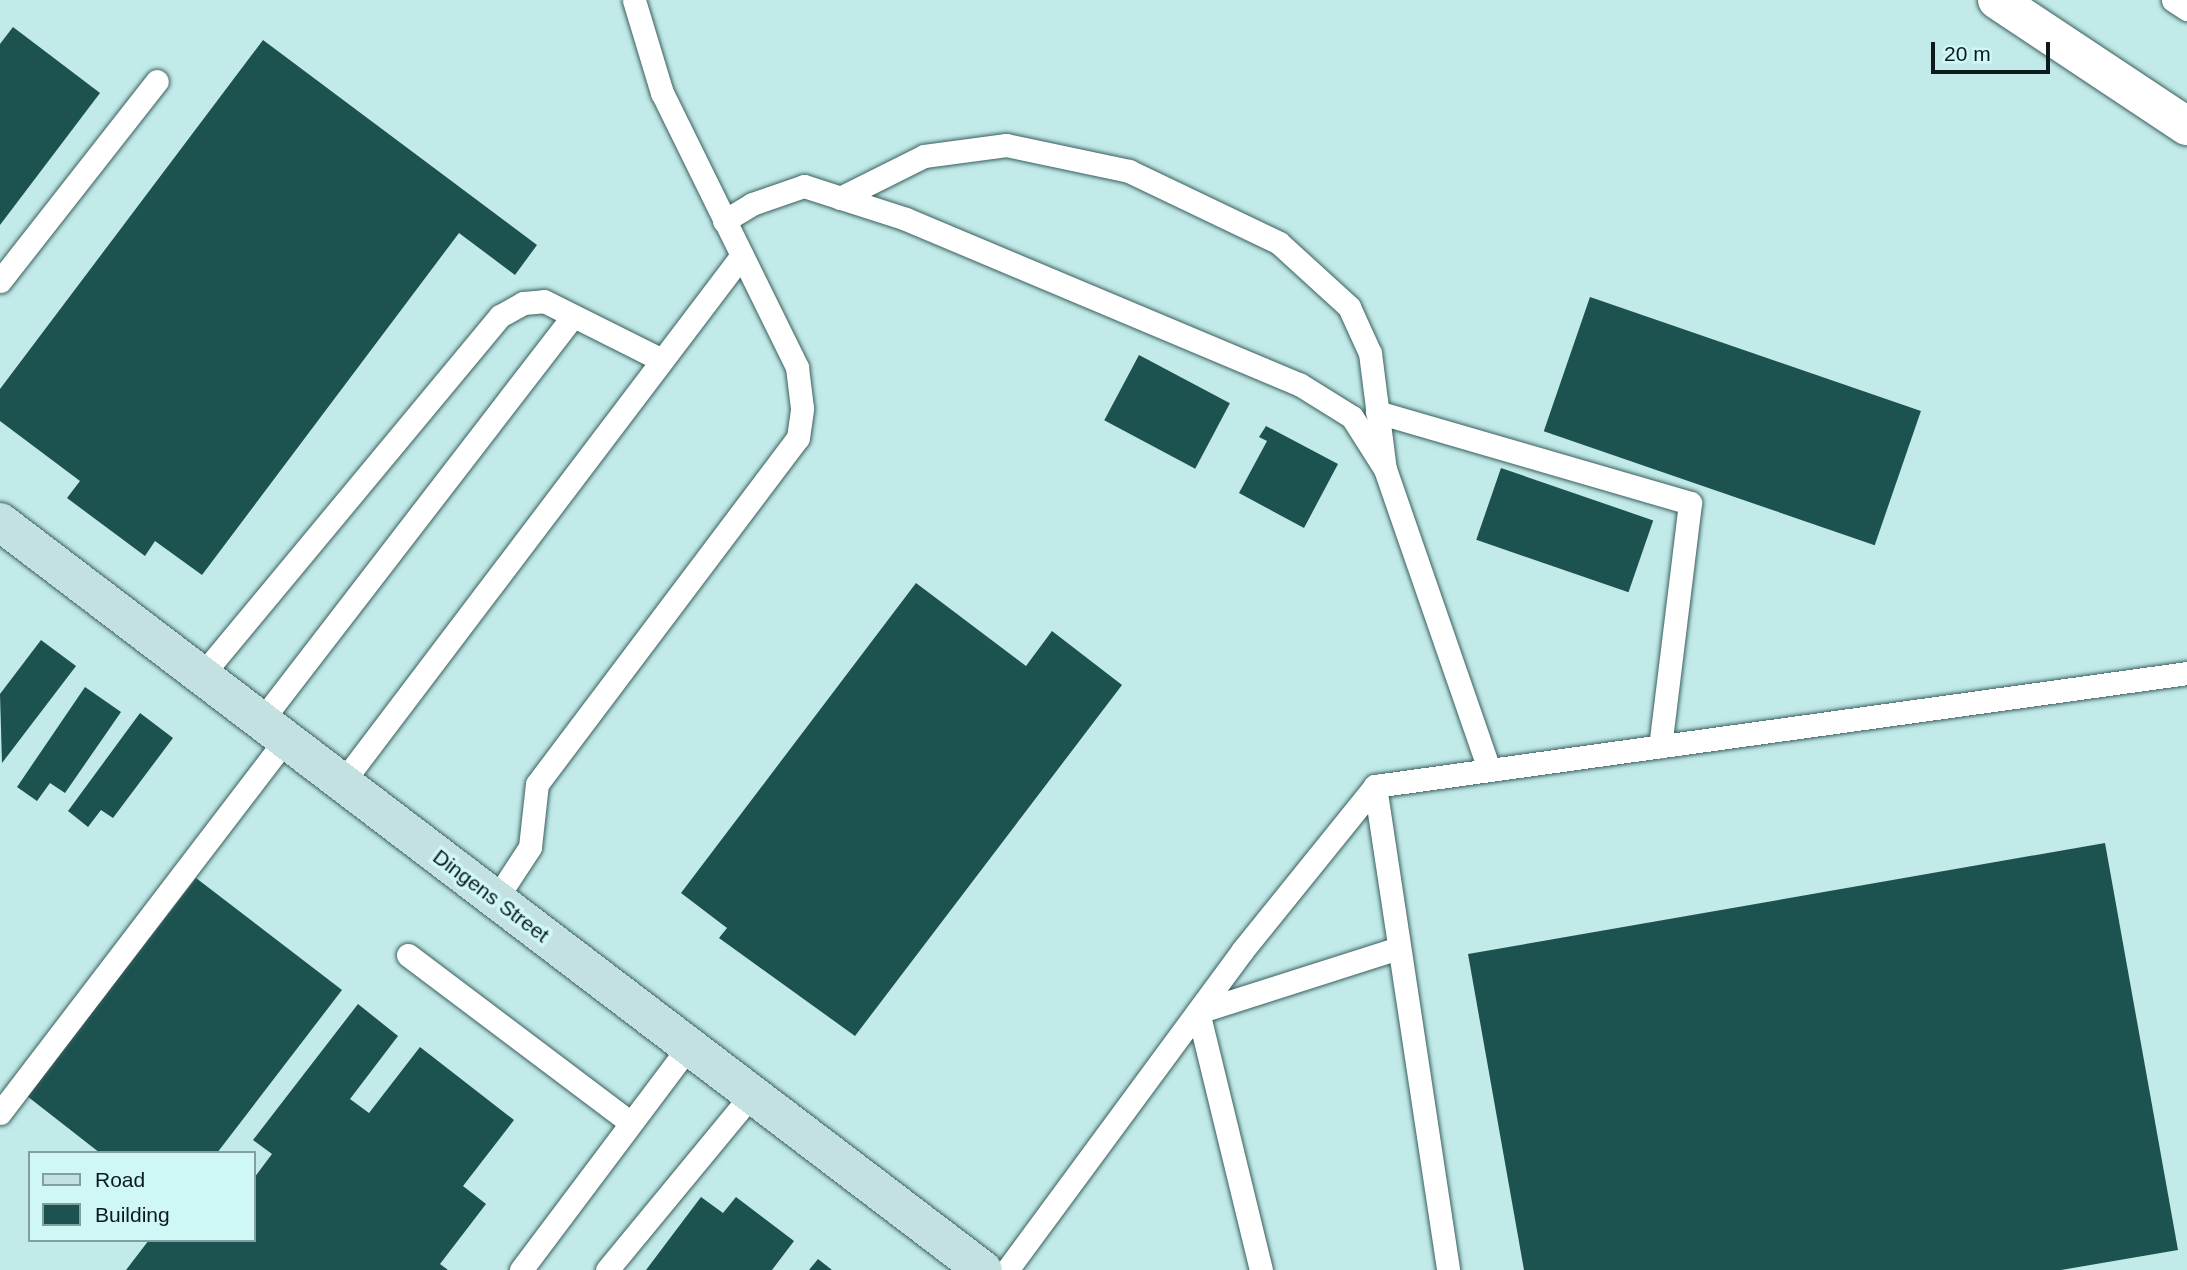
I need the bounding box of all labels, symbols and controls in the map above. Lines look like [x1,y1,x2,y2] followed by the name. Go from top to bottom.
[1935,28,2054,72] scale bar
[1944,42,1991,65] text: 20 m
[428,844,554,948] street label: Dingens Street
[28,1151,256,1242] legend
[95,1168,145,1191] text: Road
[95,1203,170,1226] text: Building

